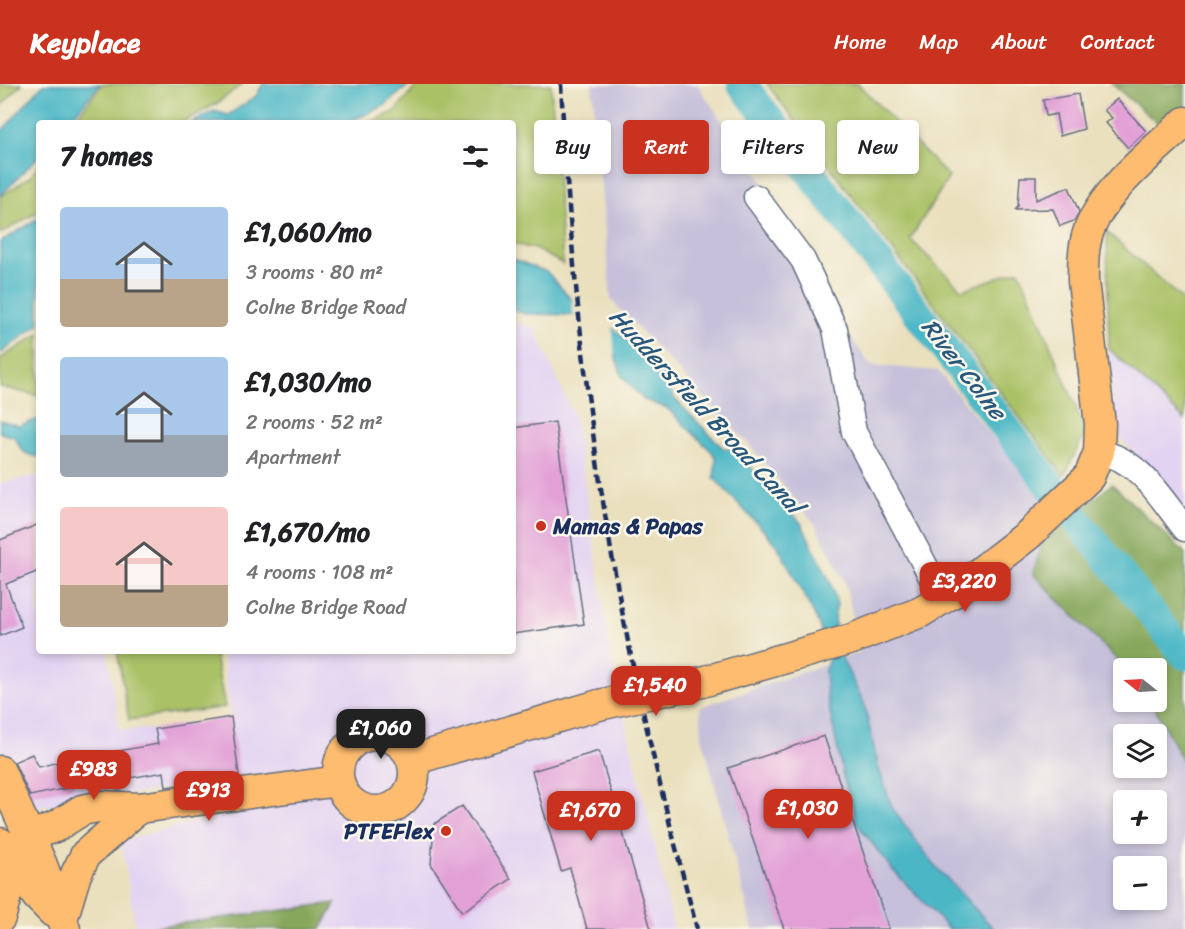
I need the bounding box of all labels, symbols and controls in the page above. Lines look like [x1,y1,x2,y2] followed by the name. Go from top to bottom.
[30,18,140,67] text: Keyplace
[834,23,886,61] text: Home
[919,23,958,61] text: Map
[991,23,1048,61] text: About
[1081,23,1155,61] text: Contact
[534,120,611,174] chip: Buy
[623,120,709,174] chip: Rent
[721,120,825,174] chip: Filters
[837,120,919,174] chip: New
[60,133,152,179] text: 7 homes
[459,140,492,173] icon: filters
[246,209,372,255] text: £1,060/mo
[108,231,180,303] icon: home
[246,255,383,290] text: 3 rooms · 80 m²
[246,290,406,325] text: Colne Bridge Road
[598,298,817,528] water label: Huddersfield Broad Canal
[911,309,1019,431] water label: River Colne
[246,359,371,405] text: £1,030/mo
[108,381,180,453] icon: home
[246,405,383,440] text: 2 rooms · 52 m²
[246,440,340,475] text: Apartment
[552,507,704,546] place label: Mamas & Papas
[246,509,370,555] text: £1,670/mo
[534,519,548,533] marker: Mamas & Papas
[108,531,180,603] icon: home
[246,555,393,590] text: 4 rooms · 108 m²
[916,562,1014,613] pin: £3,220
[934,564,996,599] text: £3,220
[246,590,406,625] text: Colne Bridge Road
[1113,658,1167,712] north arrow
[1113,658,1167,910] map controls
[607,666,705,717] pin: £1,540
[625,668,687,703] text: £1,540
[332,709,430,760] pin: £1,060
[350,711,412,746] text: £1,060
[1113,724,1167,778] button: layers
[58,750,130,801] pin: £983
[71,752,117,787] text: £983
[173,771,245,822] pin: £913
[188,773,230,808] text: £913
[759,789,857,840] pin: £1,030
[1113,790,1167,844] button: +
[542,791,640,842] pin: £1,670
[778,791,838,826] text: £1,030
[561,793,621,828] text: £1,670
[344,812,435,851] place label: PTFEFlex
[439,824,453,838] marker: PTFEFlex
[1113,856,1167,910] button: −

